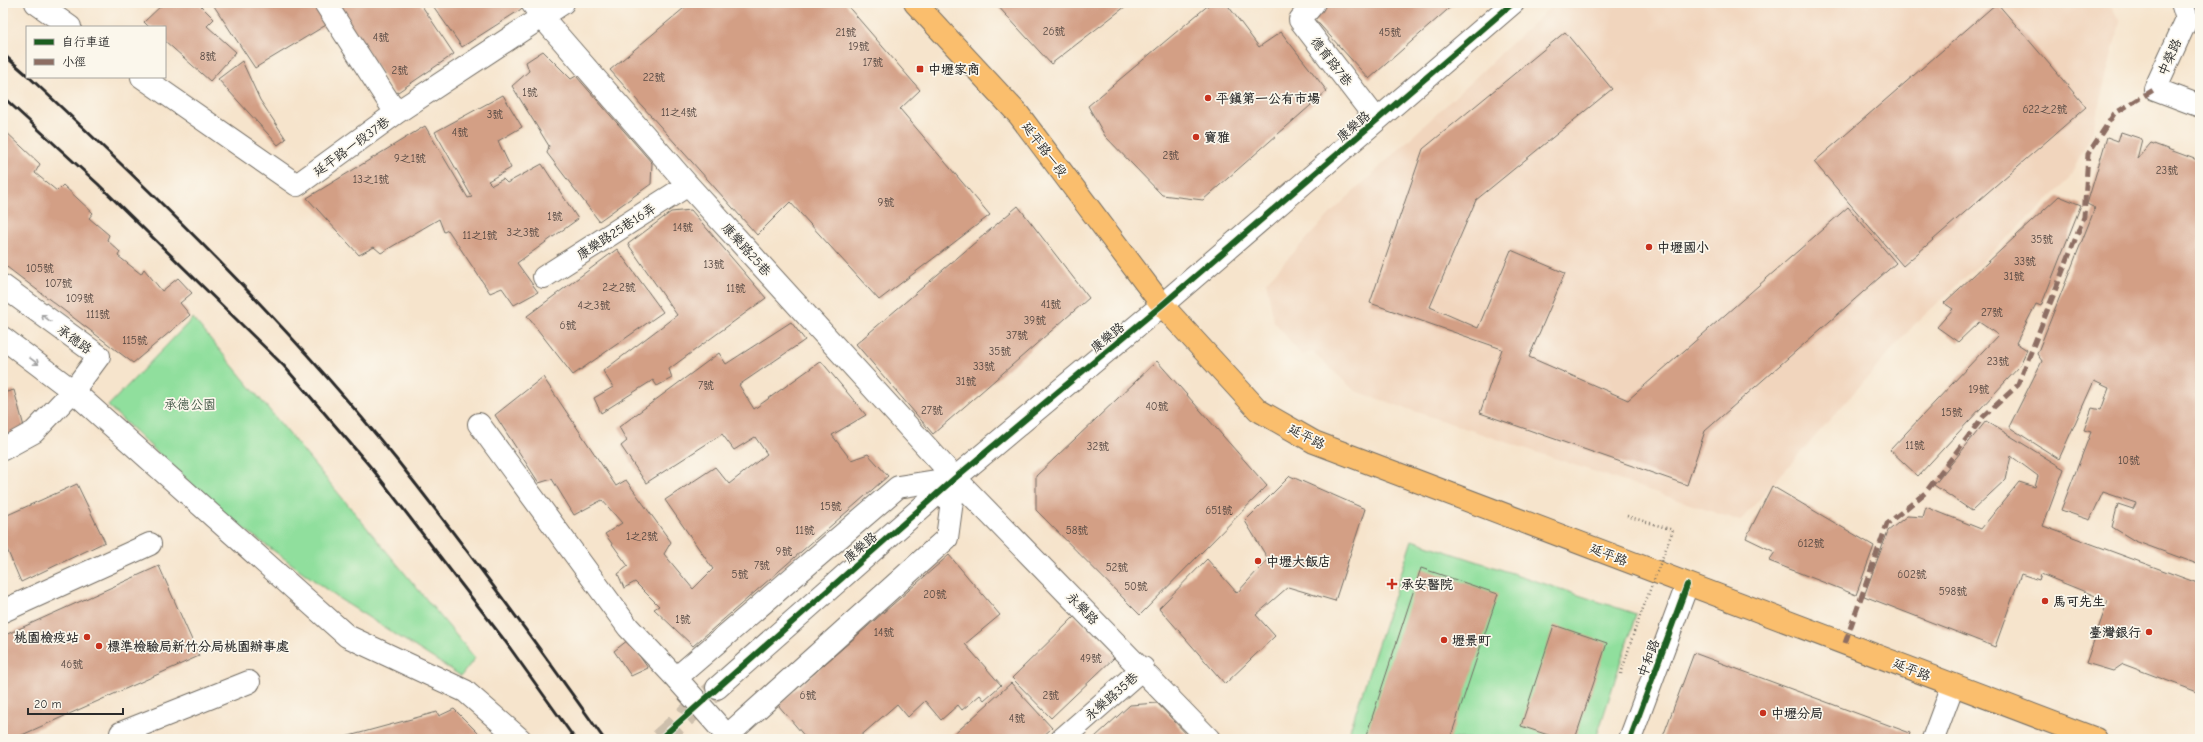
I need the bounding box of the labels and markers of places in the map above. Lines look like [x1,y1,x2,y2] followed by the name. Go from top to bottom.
[928,62,980,77] place label: 中壢家商
[915,64,925,74] marker: 中壢家商
[1216,91,1320,106] place label: 平鎮第一公有市場
[1203,93,1213,103] marker: 平鎮第一公有市場
[1204,130,1230,145] place label: 寶雅
[1191,132,1201,142] marker: 寶雅
[1657,240,1709,255] place label: 中壢國小
[1644,242,1654,252] marker: 中壢國小
[1266,554,1331,569] place label: 中壢大飯店
[1253,556,1263,566] marker: 中壢大飯店
[1401,577,1453,592] place label: 承安醫院
[1386,578,1398,590] marker: 承安醫院
[2053,594,2105,609] place label: 馬可先生
[2040,596,2050,606] marker: 馬可先生
[2089,625,2141,640] place label: 臺灣銀行
[2144,627,2154,637] marker: 臺灣銀行
[14,630,79,645] place label: 桃園檢疫站
[82,632,92,642] marker: 桃園檢疫站
[1452,633,1491,648] place label: 壢景町
[1439,635,1449,645] marker: 壢景町
[107,639,289,654] place label: 標準檢驗局新竹分局桃園辦事處
[94,641,104,651] marker: 標準檢驗局新竹分局桃園辦事處
[1771,706,1823,721] place label: 中壢分局
[1758,708,1768,718] marker: 中壢分局

